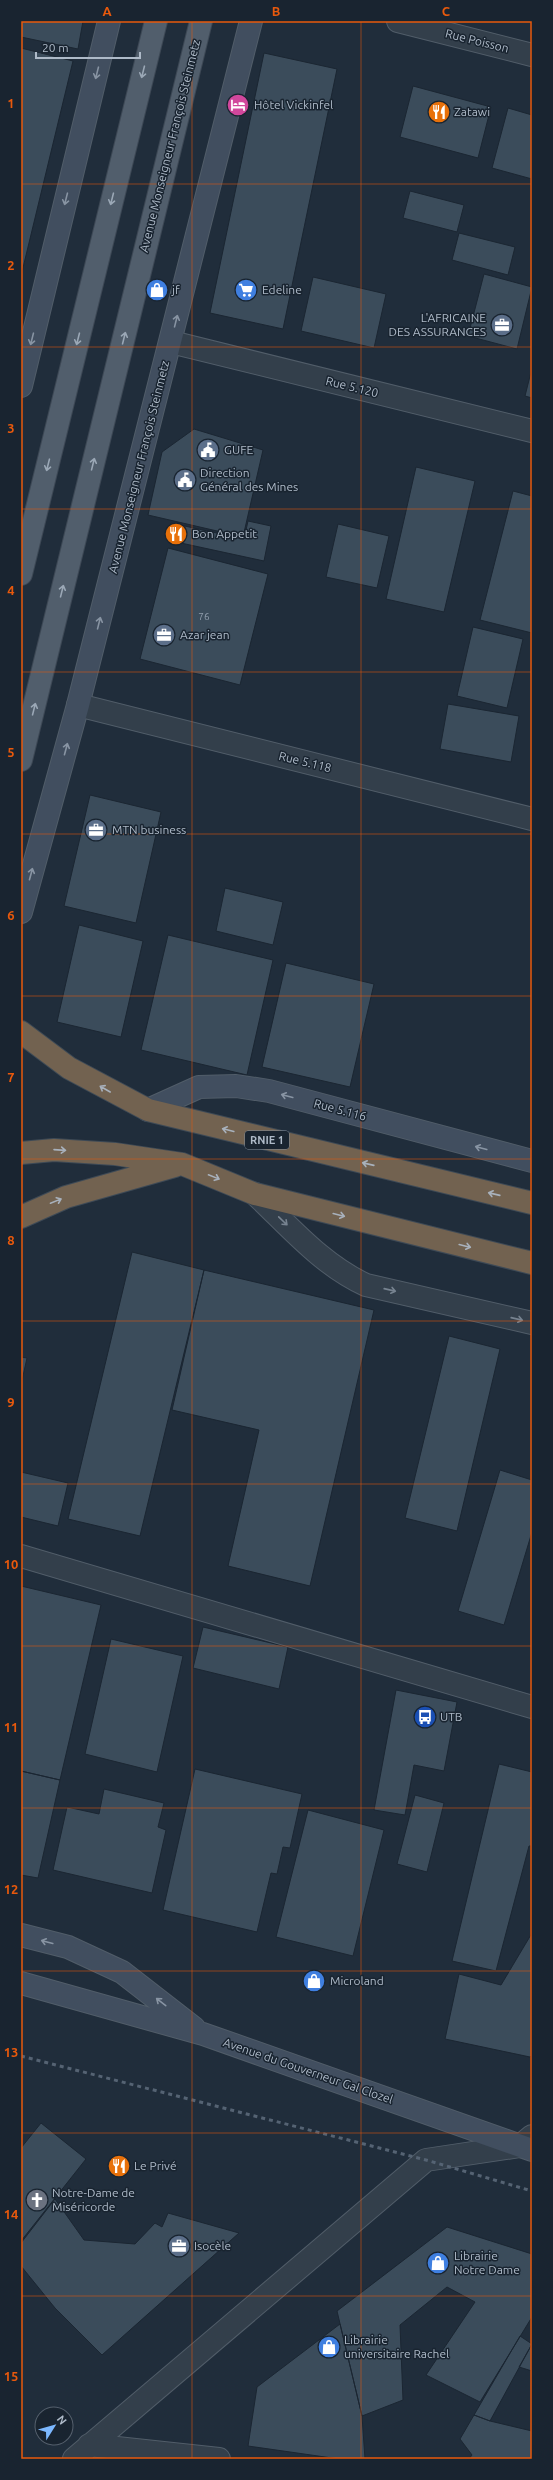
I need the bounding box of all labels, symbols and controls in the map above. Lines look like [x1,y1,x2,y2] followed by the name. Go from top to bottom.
[102,4,112,18] text: A
[272,4,281,18] text: B
[442,4,451,18] text: C
[444,26,510,55] street label: Rue Poisson
[36,34,140,60] scale bar
[137,38,202,253] street label: Avenue Monseigneur François Steinmetz
[42,41,69,54] text: 20 m
[92,66,100,79] one-way arrow
[139,66,146,79] one-way arrow
[225,92,251,118] hotel icon: Hôtel Vickinfel
[7,96,15,110] text: 1
[254,98,333,111] place label: Hôtel Vickinfel
[426,99,452,125] restaurant icon: Zatawi
[454,105,490,118] place label: Zatawi
[62,192,69,205] one-way arrow
[108,192,116,205] one-way arrow
[7,258,15,272] text: 2
[144,277,170,303] shop icon: jf
[233,277,259,303] supermarket icon: Edeline
[171,283,180,296] place label: jf
[262,283,302,296] place label: Edeline
[388,311,486,338] place label: L'AFRICAINE DES ASSURANCES
[489,312,515,338] office icon: L'AFRICAINE DES ASSURANCES
[173,315,181,328] one-way arrow
[28,332,36,345] one-way arrow
[74,332,82,345] one-way arrow
[120,332,128,345] one-way arrow
[106,359,171,574] street label: Avenue Monseigneur François Steinmetz
[324,374,380,399] street label: Rue 5.120
[7,421,15,435] text: 3
[195,437,221,463] public building icon: GUFE
[224,443,253,456] place label: GUFE
[43,458,51,471] one-way arrow
[90,458,97,471] one-way arrow
[200,466,298,493] place label: Direction Général des Mines
[172,467,198,493] public building icon: Direction Général des Mines
[163,521,189,547] restaurant icon: Bon Appetit
[192,527,257,540] place label: Bon Appetit
[7,583,15,597] text: 4
[59,584,67,597] one-way arrow
[198,611,210,622] house number: 76
[96,617,103,630] one-way arrow
[151,622,177,648] office icon: Azar jean
[180,628,230,641] place label: Azar jean
[30,703,38,716] one-way arrow
[63,743,70,756] one-way arrow
[7,745,15,759] text: 5
[277,749,333,774] street label: Rue 5.118
[83,817,109,843] office icon: MTN business
[112,823,186,836] place label: MTN business
[28,868,36,881] one-way arrow
[7,908,15,922] text: 6
[7,1070,15,1084] text: 7
[99,1084,111,1092] one-way arrow
[281,1092,294,1100] one-way arrow
[312,1096,368,1123] street label: Rue 5.116
[221,1126,234,1133] one-way arrow
[245,1131,289,1149] road number: RNIE 1
[475,1144,488,1151] one-way arrow
[53,1147,66,1154] one-way arrow
[361,1159,374,1167] one-way arrow
[208,1174,220,1182] one-way arrow
[488,1190,501,1197] one-way arrow
[50,1197,62,1204] one-way arrow
[332,1211,345,1219] one-way arrow
[278,1216,288,1225] one-way arrow
[7,1233,15,1247] text: 8
[458,1243,471,1251] one-way arrow
[383,1287,396,1295] one-way arrow
[510,1316,523,1324] one-way arrow
[7,1395,15,1409] text: 9
[4,1557,18,1571] text: 10
[412,1704,438,1730] bus stop icon: UTB
[440,1710,463,1723] place label: UTB
[4,1720,18,1734] text: 11
[4,1882,18,1896] text: 12
[41,1938,54,1945] one-way arrow
[301,1968,327,1994] shop icon: Microland
[330,1974,384,1987] place label: Microland
[155,1998,166,2006] one-way arrow
[221,2035,395,2106] street label: Avenue du Gouverneur Gal Clozel
[4,2045,18,2059] text: 13
[106,2153,132,2179] restaurant icon: Le Privé
[134,2159,177,2172] place label: Le Privé
[52,2186,135,2213] place label: Notre-Dame de Miséricorde
[24,2187,50,2213] church icon: Notre-Dame de Miséricorde
[4,2207,18,2221] text: 14
[166,2233,192,2259] office icon: Isocèle
[194,2239,231,2252] place label: Isocèle
[454,2249,520,2276] place label: Librairie Notre Dame
[425,2250,451,2276] shop icon: Librairie Notre Dame
[344,2333,449,2360] place label: Librairie universitaire Rachel
[316,2334,342,2360] shop icon: Librairie universitaire Rachel
[4,2369,18,2383] text: 15
[34,2406,74,2446] north arrow
[55,2413,69,2427] text: N

